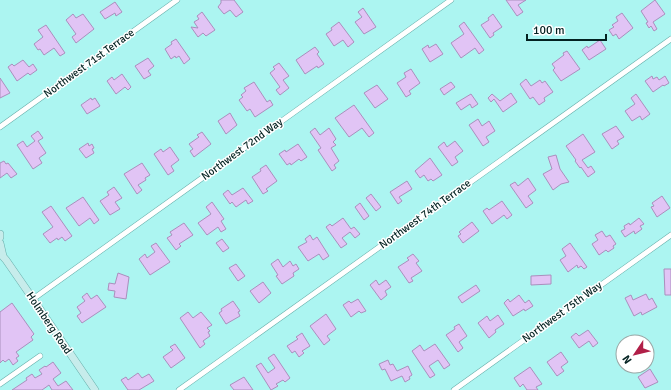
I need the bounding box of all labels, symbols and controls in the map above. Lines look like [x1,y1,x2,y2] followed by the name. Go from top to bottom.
[527,16,606,42] scale bar
[533,23,565,38] text: 100 m
[41,26,137,100] street label: Northwest 71st Terrace
[199,115,286,183] street label: Northwest 72nd Way
[377,176,473,252] street label: Northwest 74th Terrace
[520,278,605,345] street label: Northwest 75th Way
[23,289,75,357] street label: Holmberg Road
[615,334,655,374] north arrow
[620,353,635,366] text: N

